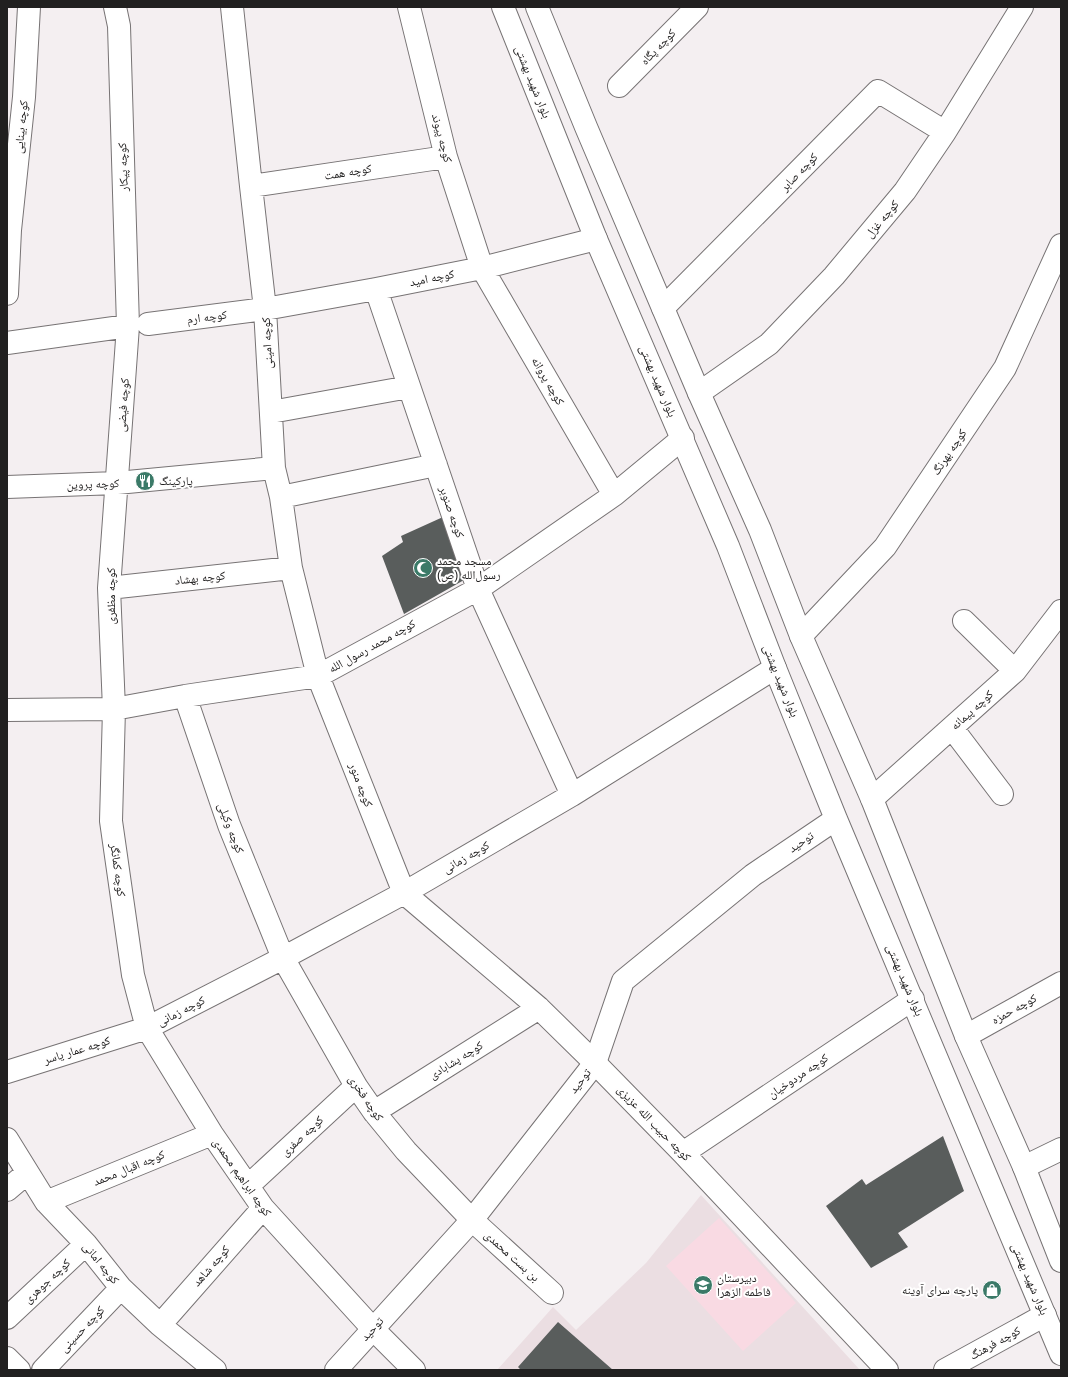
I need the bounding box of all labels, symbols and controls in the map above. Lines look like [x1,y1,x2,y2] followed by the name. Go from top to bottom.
[637,26,679,68] street label: کوچه پگاه
[512,44,554,120] street label: بلوار شهید بهشتی
[11,100,31,154] street label: کوچه بینایی
[429,112,455,164] street label: کوچه پیوند
[115,142,131,193] street label: کوچه پیکار
[777,150,821,195] street label: کوچه صابر
[323,161,373,183] street label: کوچه همت
[862,197,902,241] street label: کوچه غزل
[408,267,456,289] street label: کوچه امید
[186,308,228,327] street label: کوچه ارم
[259,317,276,369] street label: کوچه امینی
[636,343,679,419] street label: بلوار شهید بهشتی
[529,354,567,408] street label: کوچه پروانه
[114,378,132,432] street label: کوچه فیضی
[929,426,970,478] street label: کوچه بهرنگ
[134,470,156,492] restaurant icon: پارکینگ
[159,474,193,488] place label: پارکینگ
[66,476,120,492] street label: کوچه پروین
[436,483,467,540] street label: کوچه صنوبر
[437,554,501,582] place label: مسجد محمد رسول‌الله (ص)
[412,557,434,579] mosque icon: مسجد محمد رسول‌الله (ص)
[104,568,118,624] street label: کوچه مظفری
[174,568,226,588] street label: کوچه بهشاد
[326,616,418,676] street label: کوچه محمد رسول الله
[760,643,802,719] street label: بلوار شهید بهشتی
[948,687,996,733] street label: کوچه پیمانه
[346,760,376,809] street label: کوچه منور
[215,801,247,855] street label: کوچه وکیلی
[786,828,817,856] street label: توحید
[440,838,492,876] street label: کوچه زمانی
[107,841,129,898] street label: کوچه کمانگر
[883,942,926,1018] street label: بلوار شهید بهشتی
[989,991,1039,1027] street label: کوچه حمزه
[155,993,207,1029] street label: کوچه زمانی
[41,1033,112,1067] street label: کوچه عمار یاسر
[426,1038,486,1082] street label: کوچه پشابادی
[765,1051,831,1102] street label: کوچه مردوخیان
[566,1066,594,1096] street label: توحید
[346,1072,386,1124] street label: کوچه فخری
[614,1082,694,1164] street label: کوچه حبیب الله عزیزی
[278,1113,326,1159] street label: کوچه صفری
[209,1135,274,1219] street label: کوچه ابراهیم محمدی
[91,1147,167,1189] street label: کوچه اقبال محمد
[481,1228,543,1285] street label: بن بست محمدی
[80,1239,122,1287] street label: کوچه امانی
[1008,1241,1051,1317] street label: بلوار شهید بهشتی
[189,1243,233,1289] street label: کوچه شاهد
[21,1256,73,1306] street label: کوچه جوهری
[717,1271,771,1299] place label: دبیرستان فاطمه الزهرا
[692,1274,714,1296] school or university icon: دبیرستان فاطمه الزهرا
[981,1279,1003,1301] shop icon: پارچه سرای آوینه
[902,1283,978,1297] place label: پارچه سرای آوینه
[57,1303,108,1355] street label: کوچه حسینی
[358,1314,387,1344] street label: توحید
[967,1323,1023,1363] street label: کوچه فرهنگ

